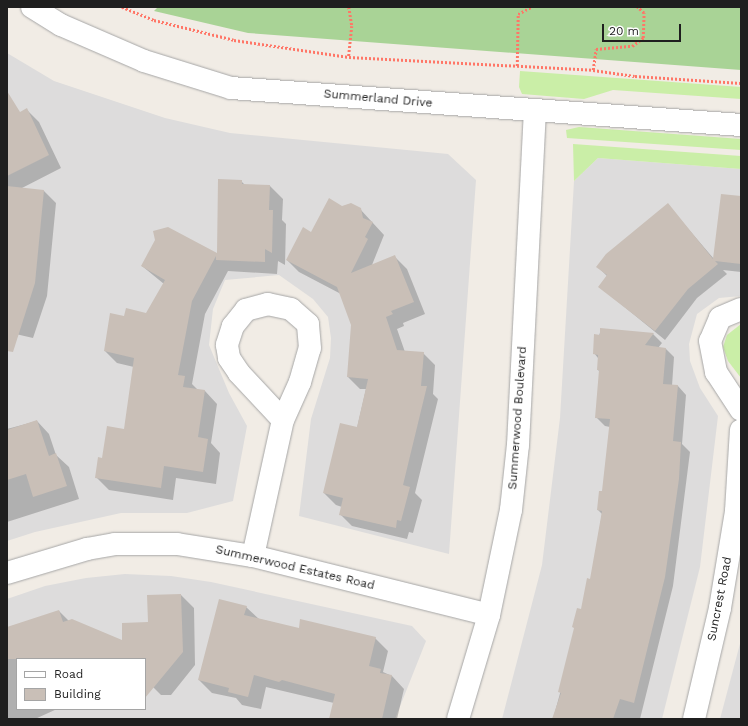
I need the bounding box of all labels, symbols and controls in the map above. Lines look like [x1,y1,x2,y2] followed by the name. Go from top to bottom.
[604,16,683,42] scale bar
[609,24,639,38] text: 20 m
[323,87,433,111] street label: Summerland Drive
[506,346,530,490] street label: Summerwood Boulevard
[214,543,376,593] street label: Summerwood Estates Road
[705,556,735,642] street label: Suncrest Road
[16,658,146,710] legend
[54,667,83,681] text: Road
[54,687,101,701] text: Building

